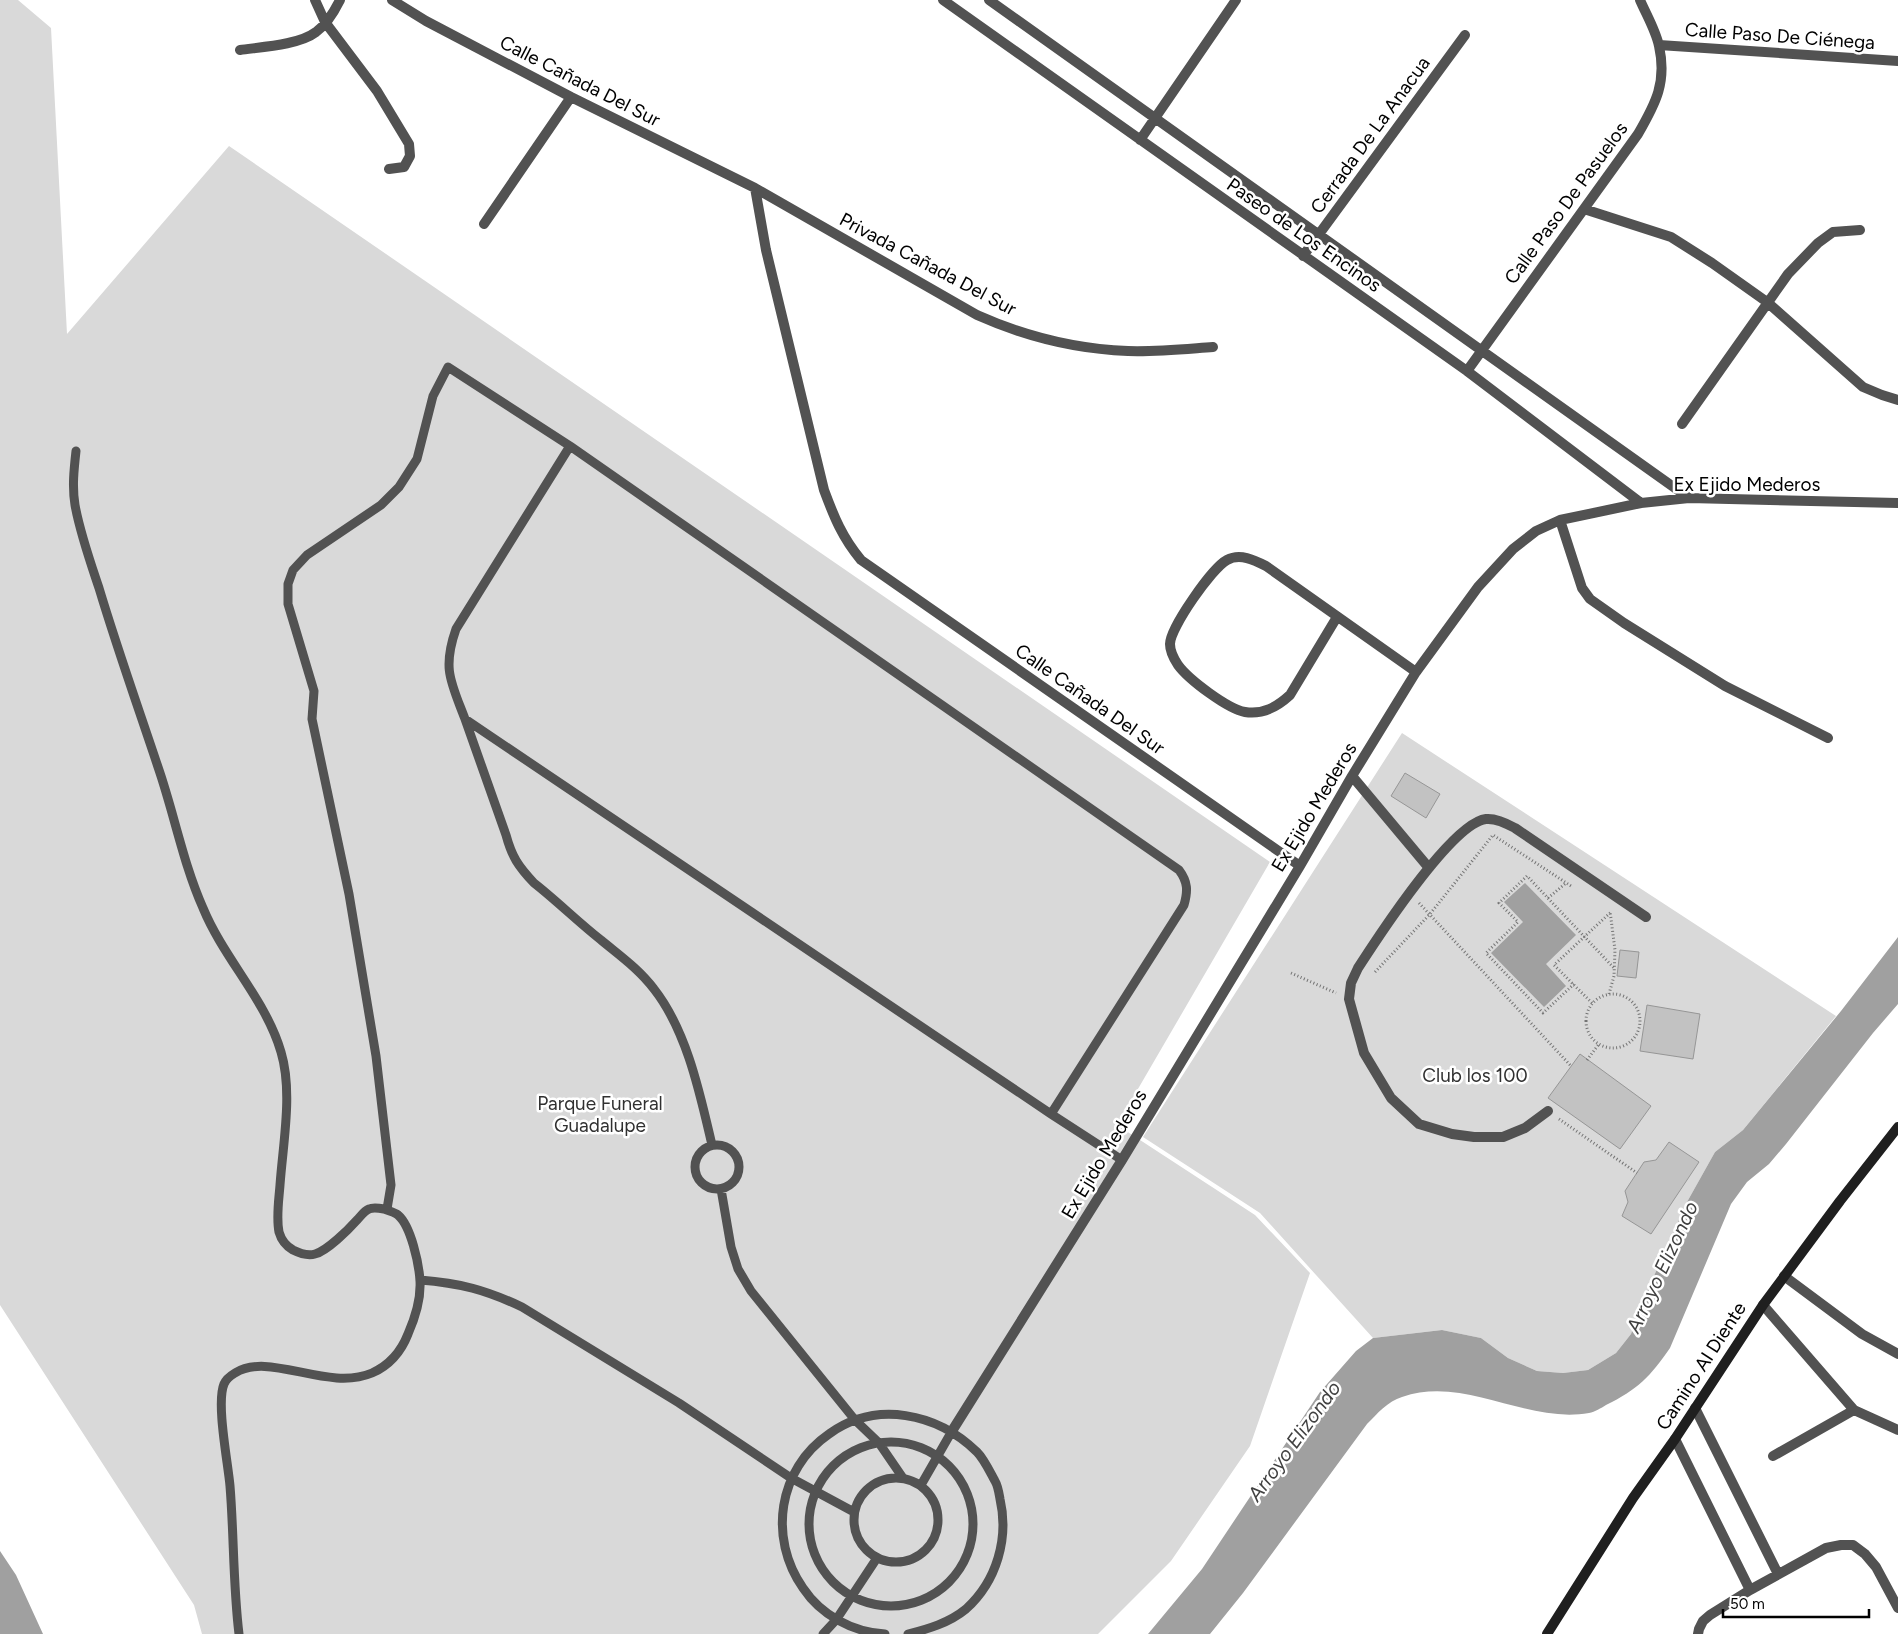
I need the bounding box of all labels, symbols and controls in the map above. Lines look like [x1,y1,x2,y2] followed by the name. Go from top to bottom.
[1684,18,1876,54] street label: Calle Paso De Ciénega
[496,31,665,132] street label: Calle Cañada Del Sur
[1305,52,1435,218] street label: Cerrada De La Anacua
[1500,117,1633,288] street label: Calle Paso De Pasuelos
[1222,173,1386,297] street label: Paseo de Los Encinos
[836,208,1021,321] street label: Privada Cañada Del Sur
[1674,473,1821,496] street label: Ex Ejido Mederos
[1011,639,1170,760] street label: Calle Cañada Del Sur
[1266,738,1362,876] street label: Ex Ejido Mederos
[1422,1064,1528,1087] park label: Club los 100
[1056,1085,1152,1223] street label: Ex Ejido Mederos
[537,1092,663,1137] park label: Parque Funeral Guadalupe
[1621,1197,1703,1337] water label: Arroyo Elizondo
[1651,1298,1751,1434] street label: Camino Al Diente
[1242,1376,1346,1506] water label: Arroyo Elizondo
[1723,1586,1869,1618] scale bar
[1730,1595,1765,1613] text: 50 m

